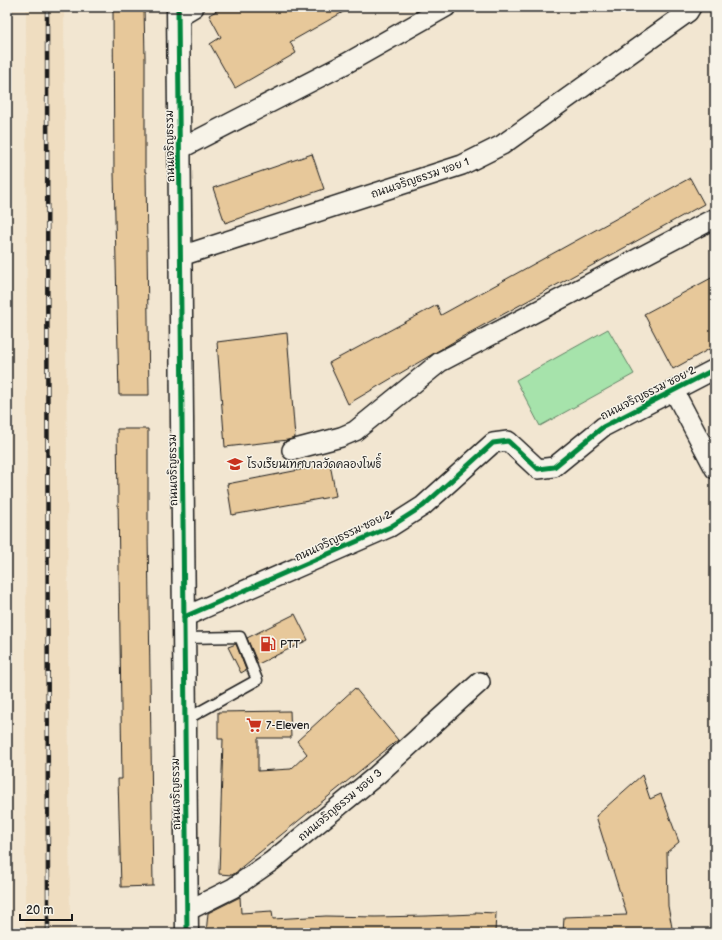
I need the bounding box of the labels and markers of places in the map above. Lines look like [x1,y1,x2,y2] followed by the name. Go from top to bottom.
[247,452,382,471] place label: โรงเรียนเทศบาลวัดคลองโพธิ์
[226,455,244,473] school or university icon: โรงเรียนเทศบาลวัดคลองโพธิ์
[259,635,277,653] fuel station icon: PTT
[280,638,301,651] place label: PTT
[245,716,263,734] supermarket icon: 7-Eleven
[266,719,309,732] place label: 7-Eleven

